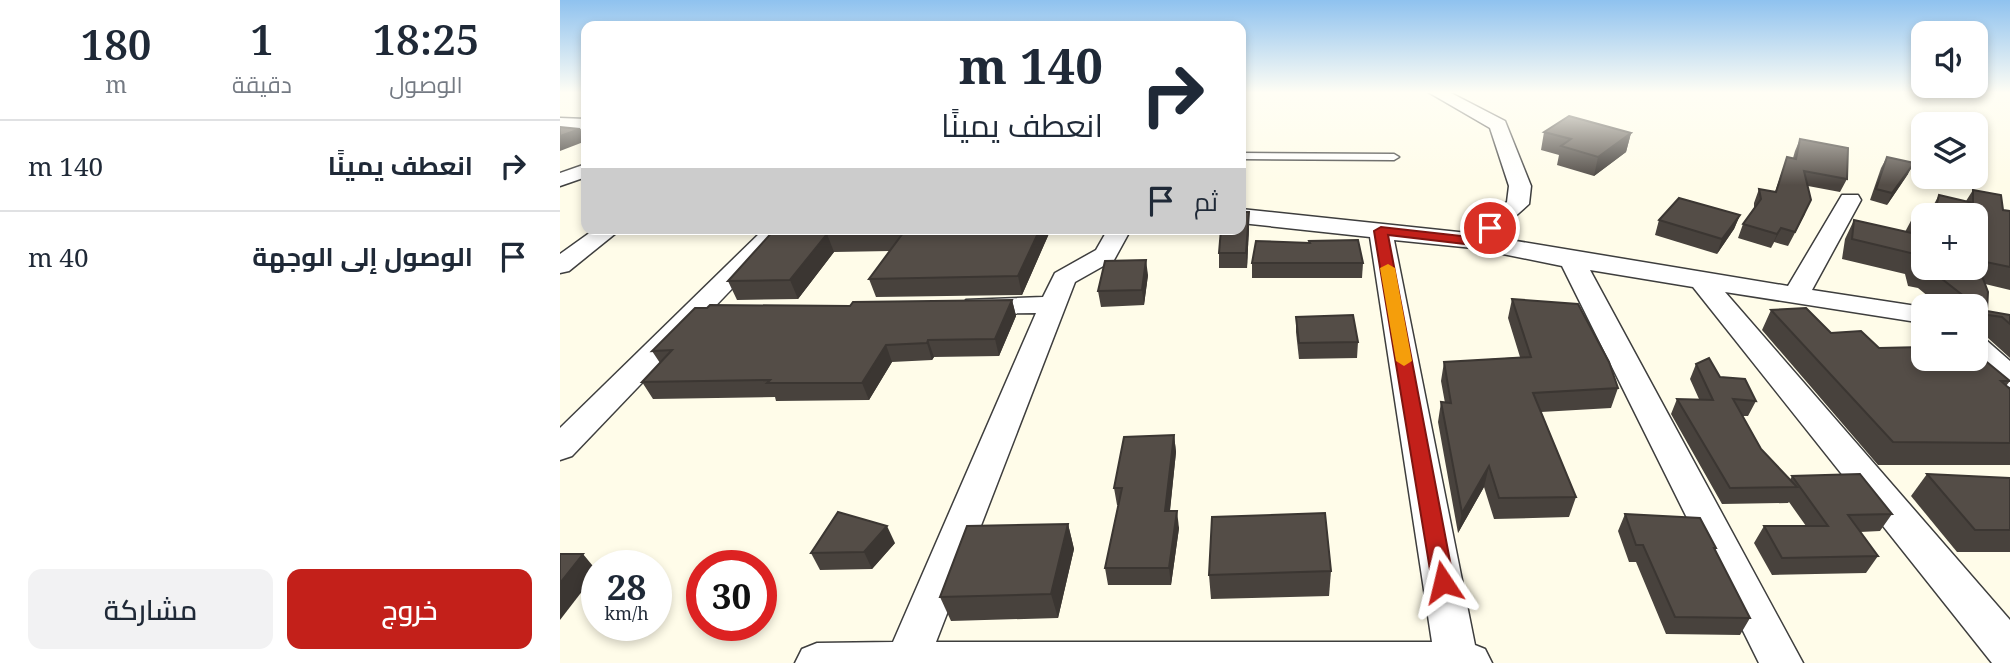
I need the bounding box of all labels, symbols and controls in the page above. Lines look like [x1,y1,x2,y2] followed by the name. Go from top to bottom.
[250,10,274,67] text: 1
[372,10,479,67] text: 18:25
[81,15,152,72] text: 180
[1911,21,1988,371] map controls
[1911,21,1988,98] button: sound
[959,32,1103,98] text: 140 m
[1127,49,1218,140] icon: right
[105,68,127,100] text: m
[232,68,292,100] text: دقيقة
[389,68,463,100] text: الوصول
[941,103,1103,146] text: انعطف يمينًا
[1911,112,1988,189] button: layers
[328,147,473,183] text: انعطف يمينًا
[494,147,532,185] icon: right
[28,148,103,184] text: 140 m
[1142,182,1180,220] icon: arrive
[1194,183,1218,219] text: ثم
[1460,198,1520,258] pin
[1911,203,1988,280] button: +
[1471,209,1509,247] icon: arrive
[252,238,473,274] text: الوصول إلى الوجهة
[494,238,532,276] icon: arrive
[28,239,88,275] text: 40 m
[1911,294,1988,371] button: −
[1406,545,1480,619] position arrow
[686,550,777,641] speed limit sign: 30
[607,563,646,610] text: 28
[28,569,273,649] button: مشاركة
[287,569,532,649] button: خروج
[604,601,649,625] text: km/h

